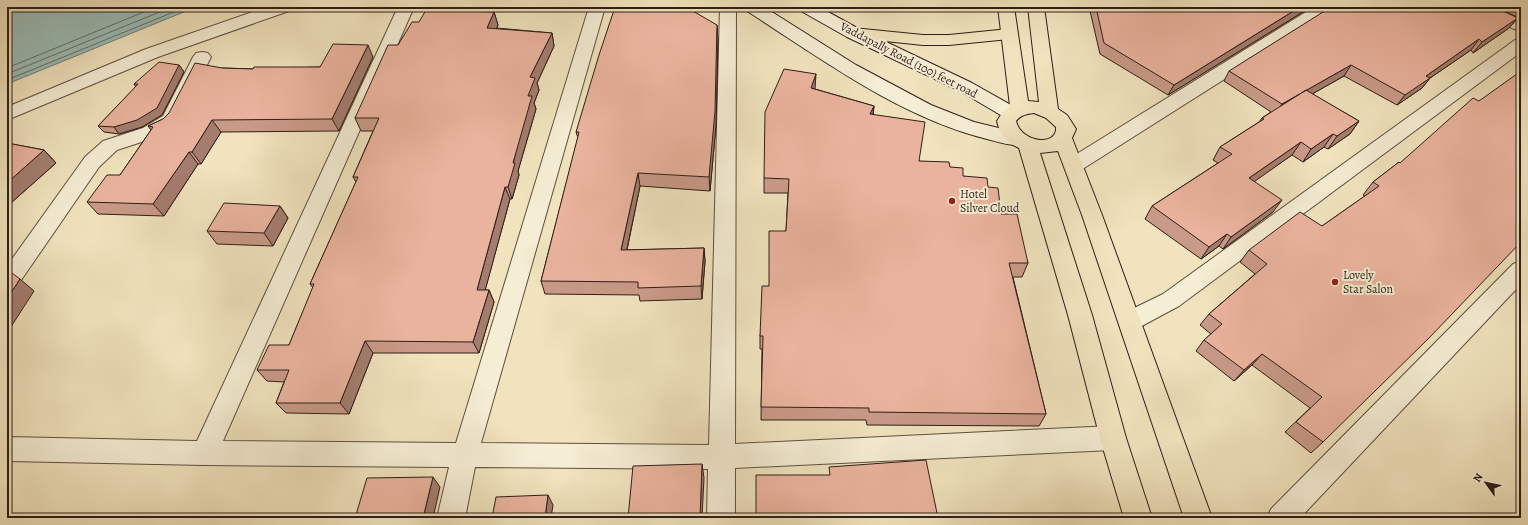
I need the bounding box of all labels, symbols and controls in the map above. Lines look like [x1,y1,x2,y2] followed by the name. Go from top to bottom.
[837,18,981,102] street label: Vaddapally Road (100) feet road
[960,186,1020,216] place label: Hotel Silver Cloud
[947,196,957,206] marker: Hotel Silver Cloud
[1343,267,1394,297] place label: Lovely Star Salon
[1330,277,1340,287] marker: Lovely Star Salon
[1466,463,1506,503] north arrow
[1470,470,1487,485] text: N

